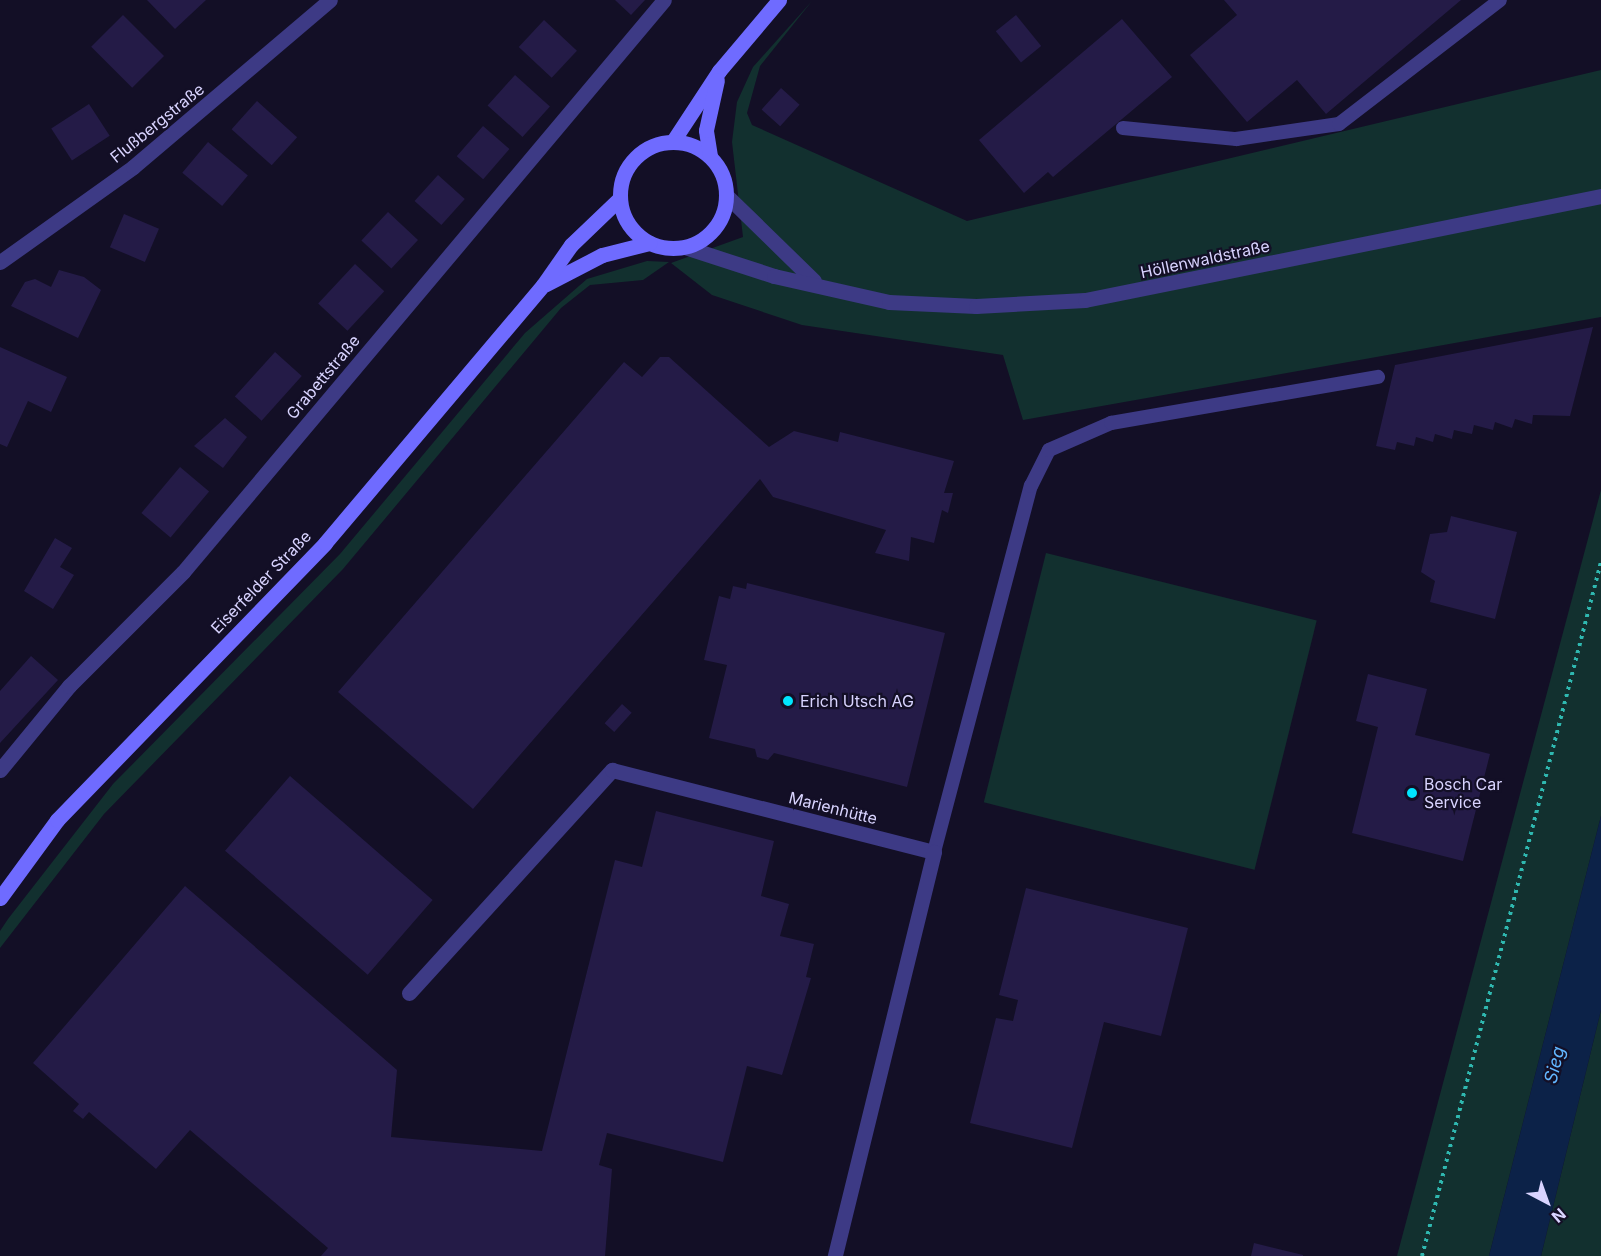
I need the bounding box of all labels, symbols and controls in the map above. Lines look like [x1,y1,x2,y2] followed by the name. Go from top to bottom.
[106,79,208,167] street label: Flußbergstraße
[1139,236,1271,282] street label: Höllenwaldstraße
[282,331,364,423] street label: Grabettstraße
[207,527,315,637] street label: Eiserfelder Straße
[800,691,914,711] place label: Erich Utsch AG
[781,694,795,708] marker: Erich Utsch AG
[1424,774,1502,812] place label: Bosch Car Service
[1405,786,1419,800] marker: Bosch Car Service
[787,788,879,828] street label: Marienhütte
[1540,1044,1570,1086] water label: Sieg
[1517,1172,1577,1232] north arrow
[1548,1204,1570,1227] text: N

